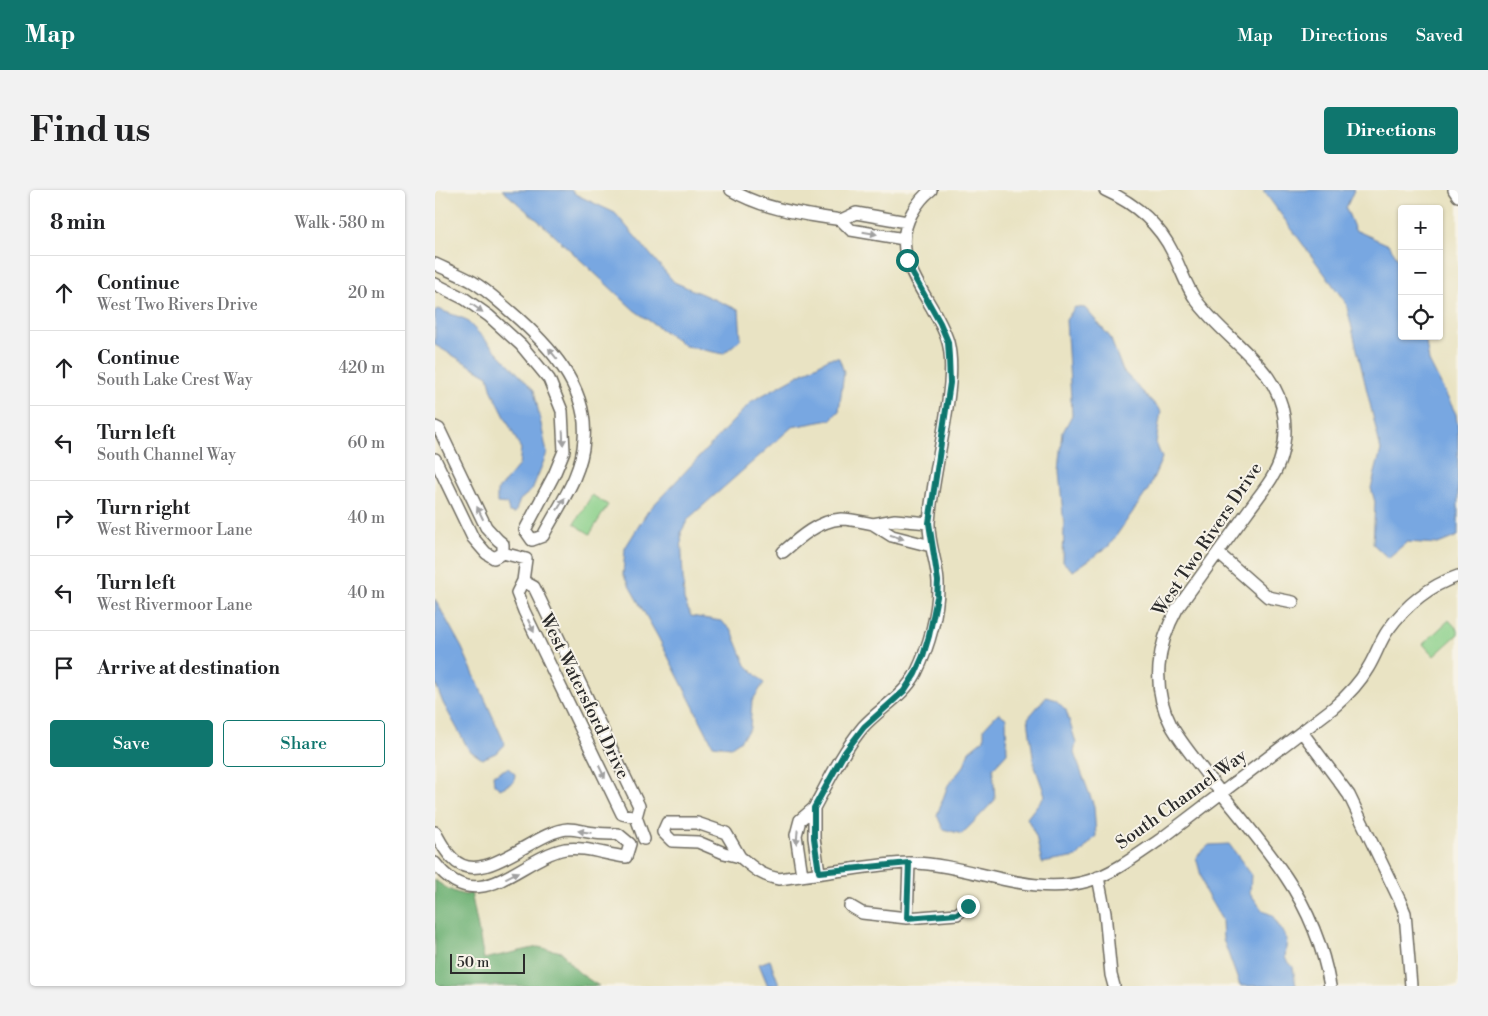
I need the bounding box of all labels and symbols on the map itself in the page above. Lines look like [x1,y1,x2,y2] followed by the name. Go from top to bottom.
[862,229,878,237] one-way arrow
[896,249,919,272] route start
[470,303,484,313] one-way arrow
[547,348,558,361] one-way arrow
[560,430,568,446] one-way arrow
[1147,458,1268,622] street label: West Two Rivers Drive
[556,497,565,510] one-way arrow
[476,506,484,520] one-way arrow
[890,533,905,541] one-way arrow
[534,609,635,783] street label: West Watersford Drive
[528,619,536,633] one-way arrow
[1111,744,1252,855] street label: South Channel Way
[598,765,606,779] one-way arrow
[577,828,593,836] one-way arrow
[793,829,801,845] one-way arrow
[505,871,519,879] one-way arrow
[957,895,980,918] route end
[450,951,525,974] scale bar

